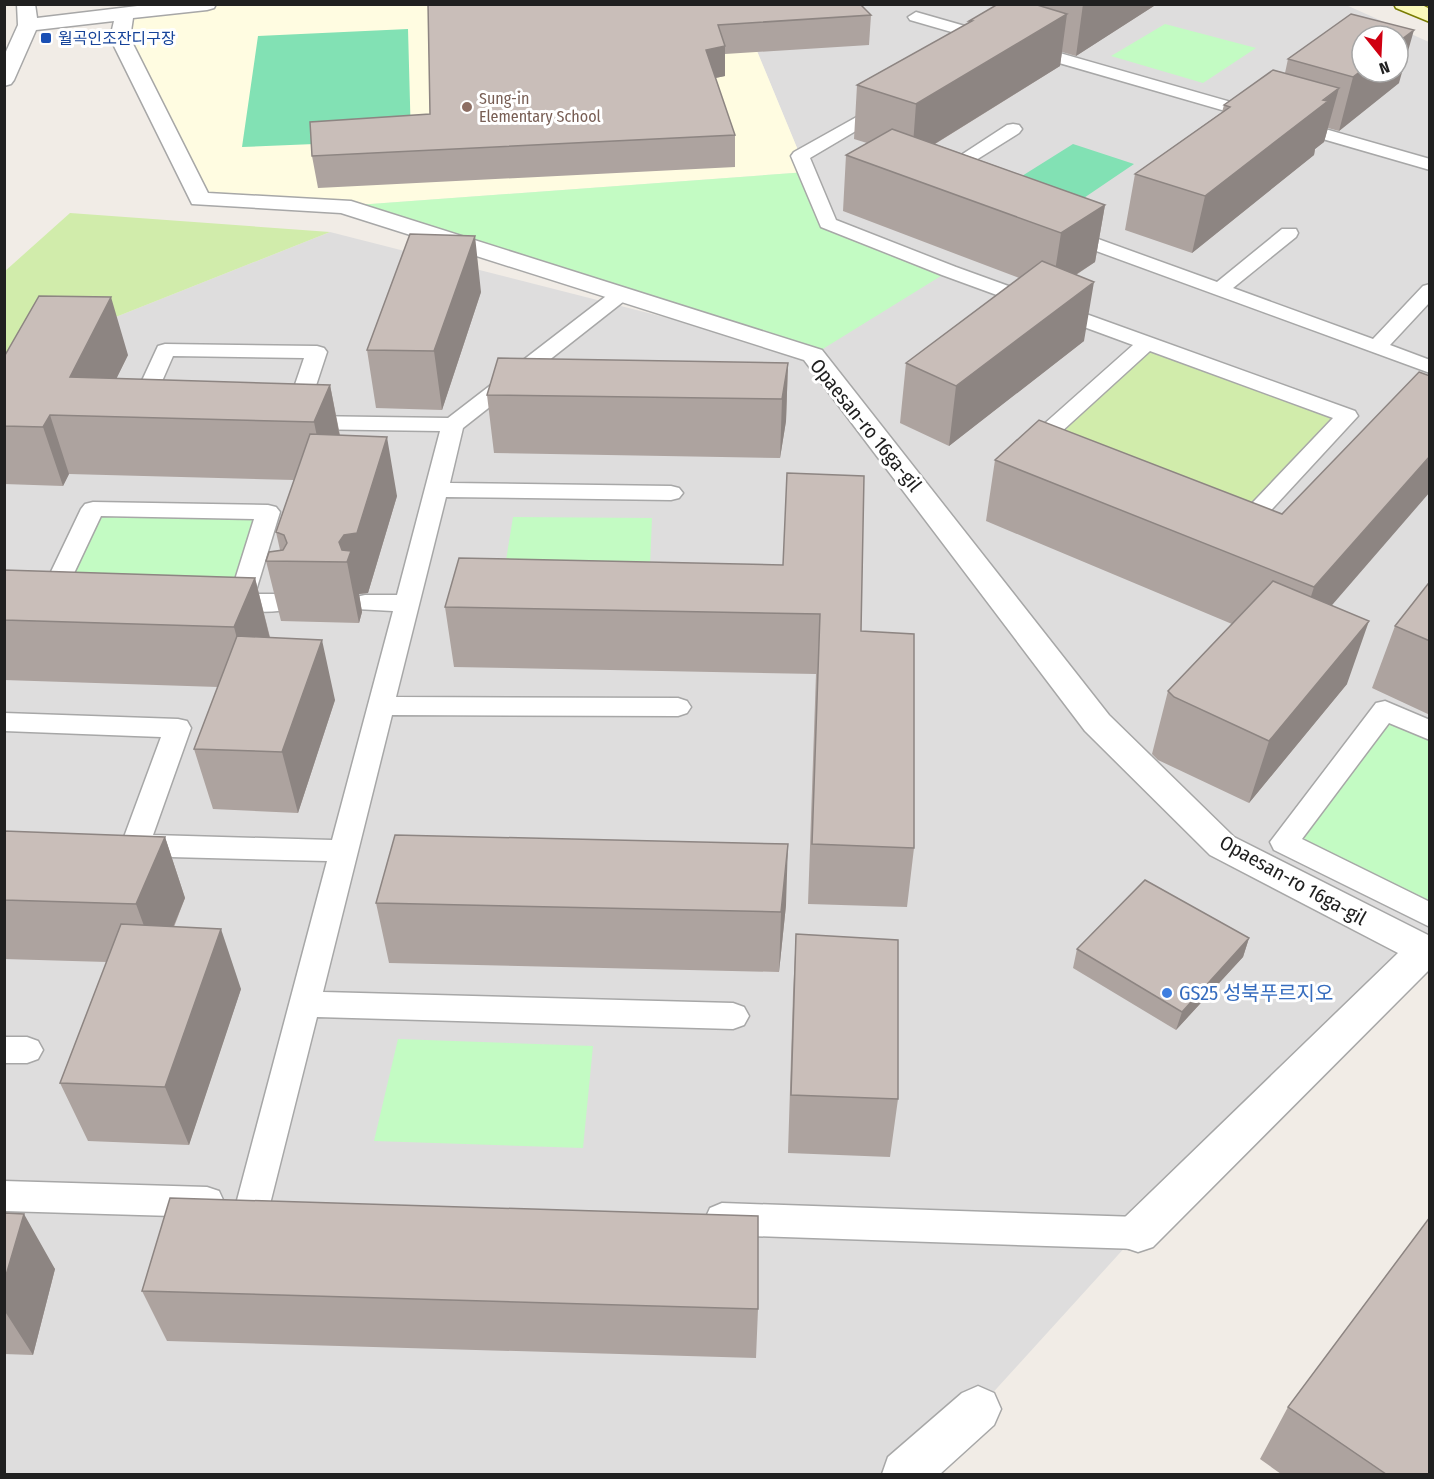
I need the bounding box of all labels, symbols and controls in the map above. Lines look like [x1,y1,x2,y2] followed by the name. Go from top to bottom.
[1350,24,1410,84] north arrow
[58,29,176,48] place label: 월곡인조잔디구장
[39,31,53,45] marker: 월곡인조잔디구장
[1377,57,1392,78] text: N
[479,89,601,126] place label: Sung-in Elementary School
[460,100,474,114] marker: Sung-in Elementary School
[805,354,927,496] street label: Opaesan-ro 16ga-gil
[1216,830,1370,930] street label: Opaesan-ro 16ga-gil
[1179,981,1333,1005] place label: GS25 성북푸르지오
[1160,986,1174,1000] marker: GS25 성북푸르지오

